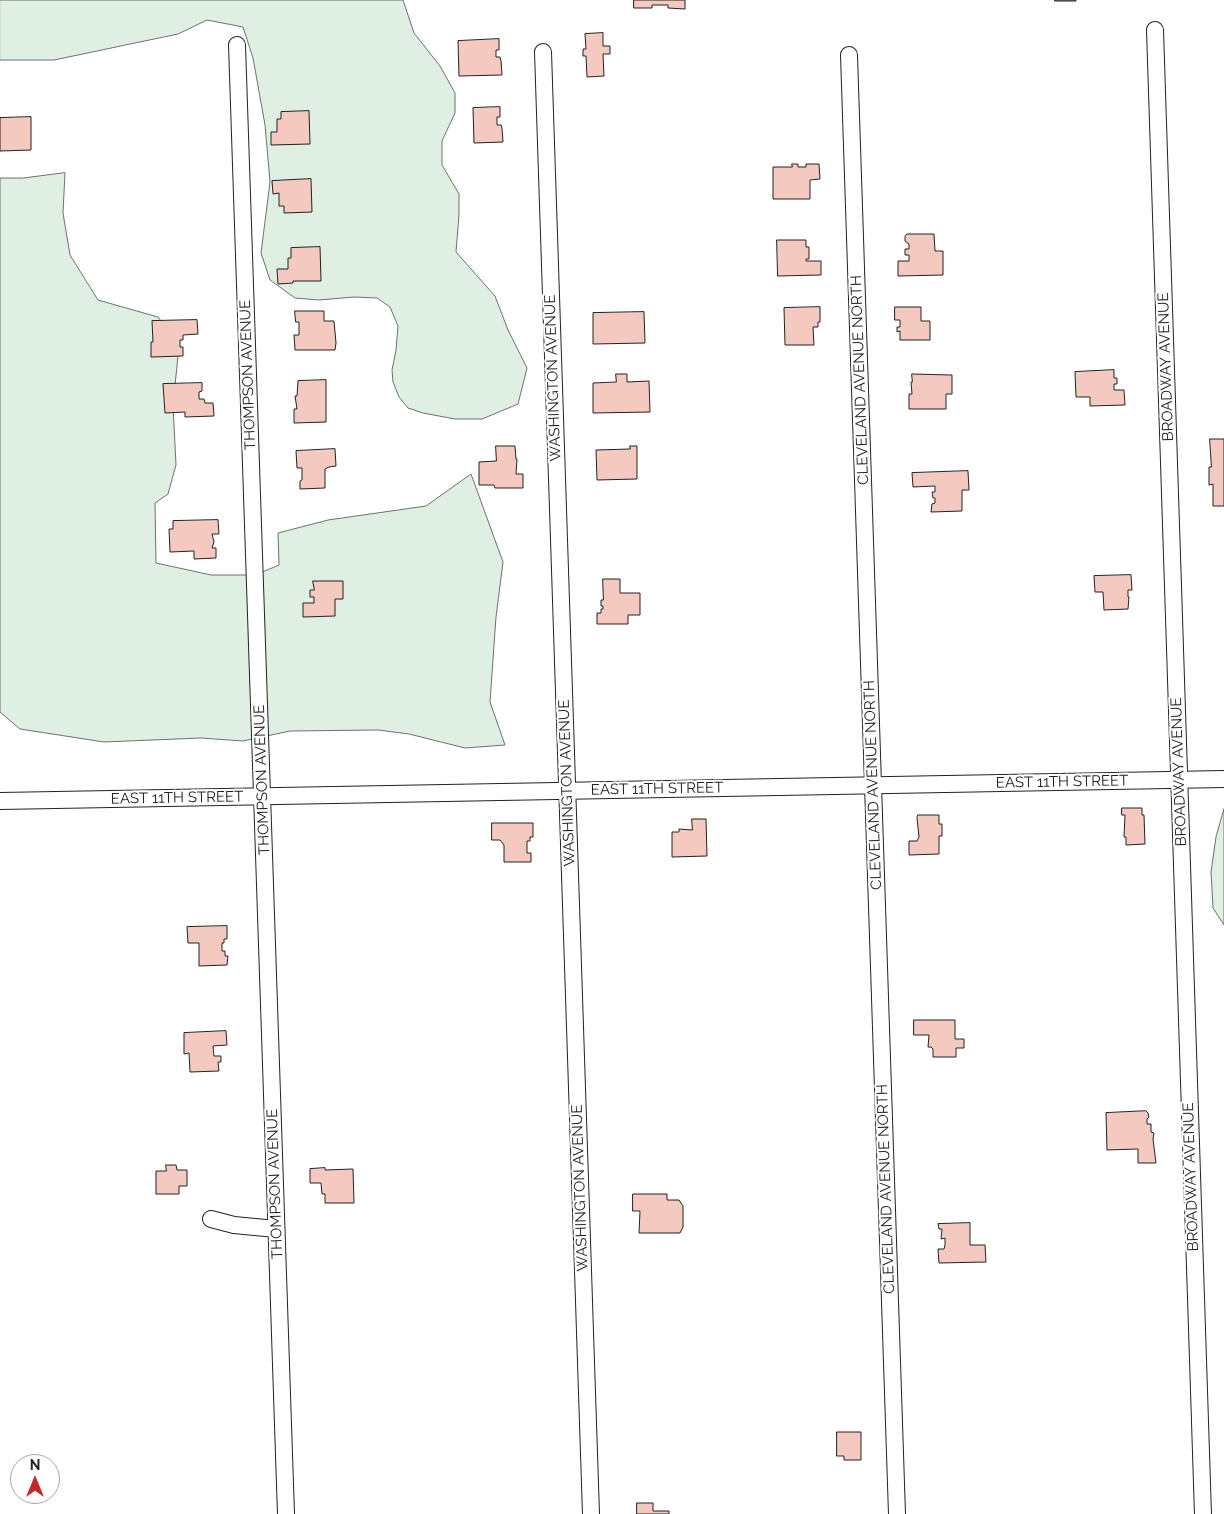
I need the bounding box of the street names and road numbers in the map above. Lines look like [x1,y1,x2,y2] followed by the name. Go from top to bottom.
[847,275,873,485] street label: CLEVELAND AVENUE NORTH
[1154,292,1178,442] street label: BROADWAY AVENUE
[541,294,565,462] street label: WASHINGTON AVENUE
[236,300,260,450] street label: THOMPSON AVENUE
[860,680,886,890] street label: CLEVELAND AVENUE NORTH
[1167,697,1191,847] street label: BROADWAY AVENUE
[555,699,579,867] street label: WASHINGTON AVENUE
[250,705,274,855] street label: THOMPSON AVENUE
[996,772,1128,792] street label: EAST 11TH STREET
[591,779,723,799] street label: EAST 11TH STREET
[111,788,243,808] street label: EAST 11TH STREET
[873,1084,899,1294] street label: CLEVELAND AVENUE NORTH
[1179,1102,1203,1252] street label: BROADWAY AVENUE
[568,1104,592,1272] street label: WASHINGTON AVENUE
[263,1109,287,1259] street label: THOMPSON AVENUE

